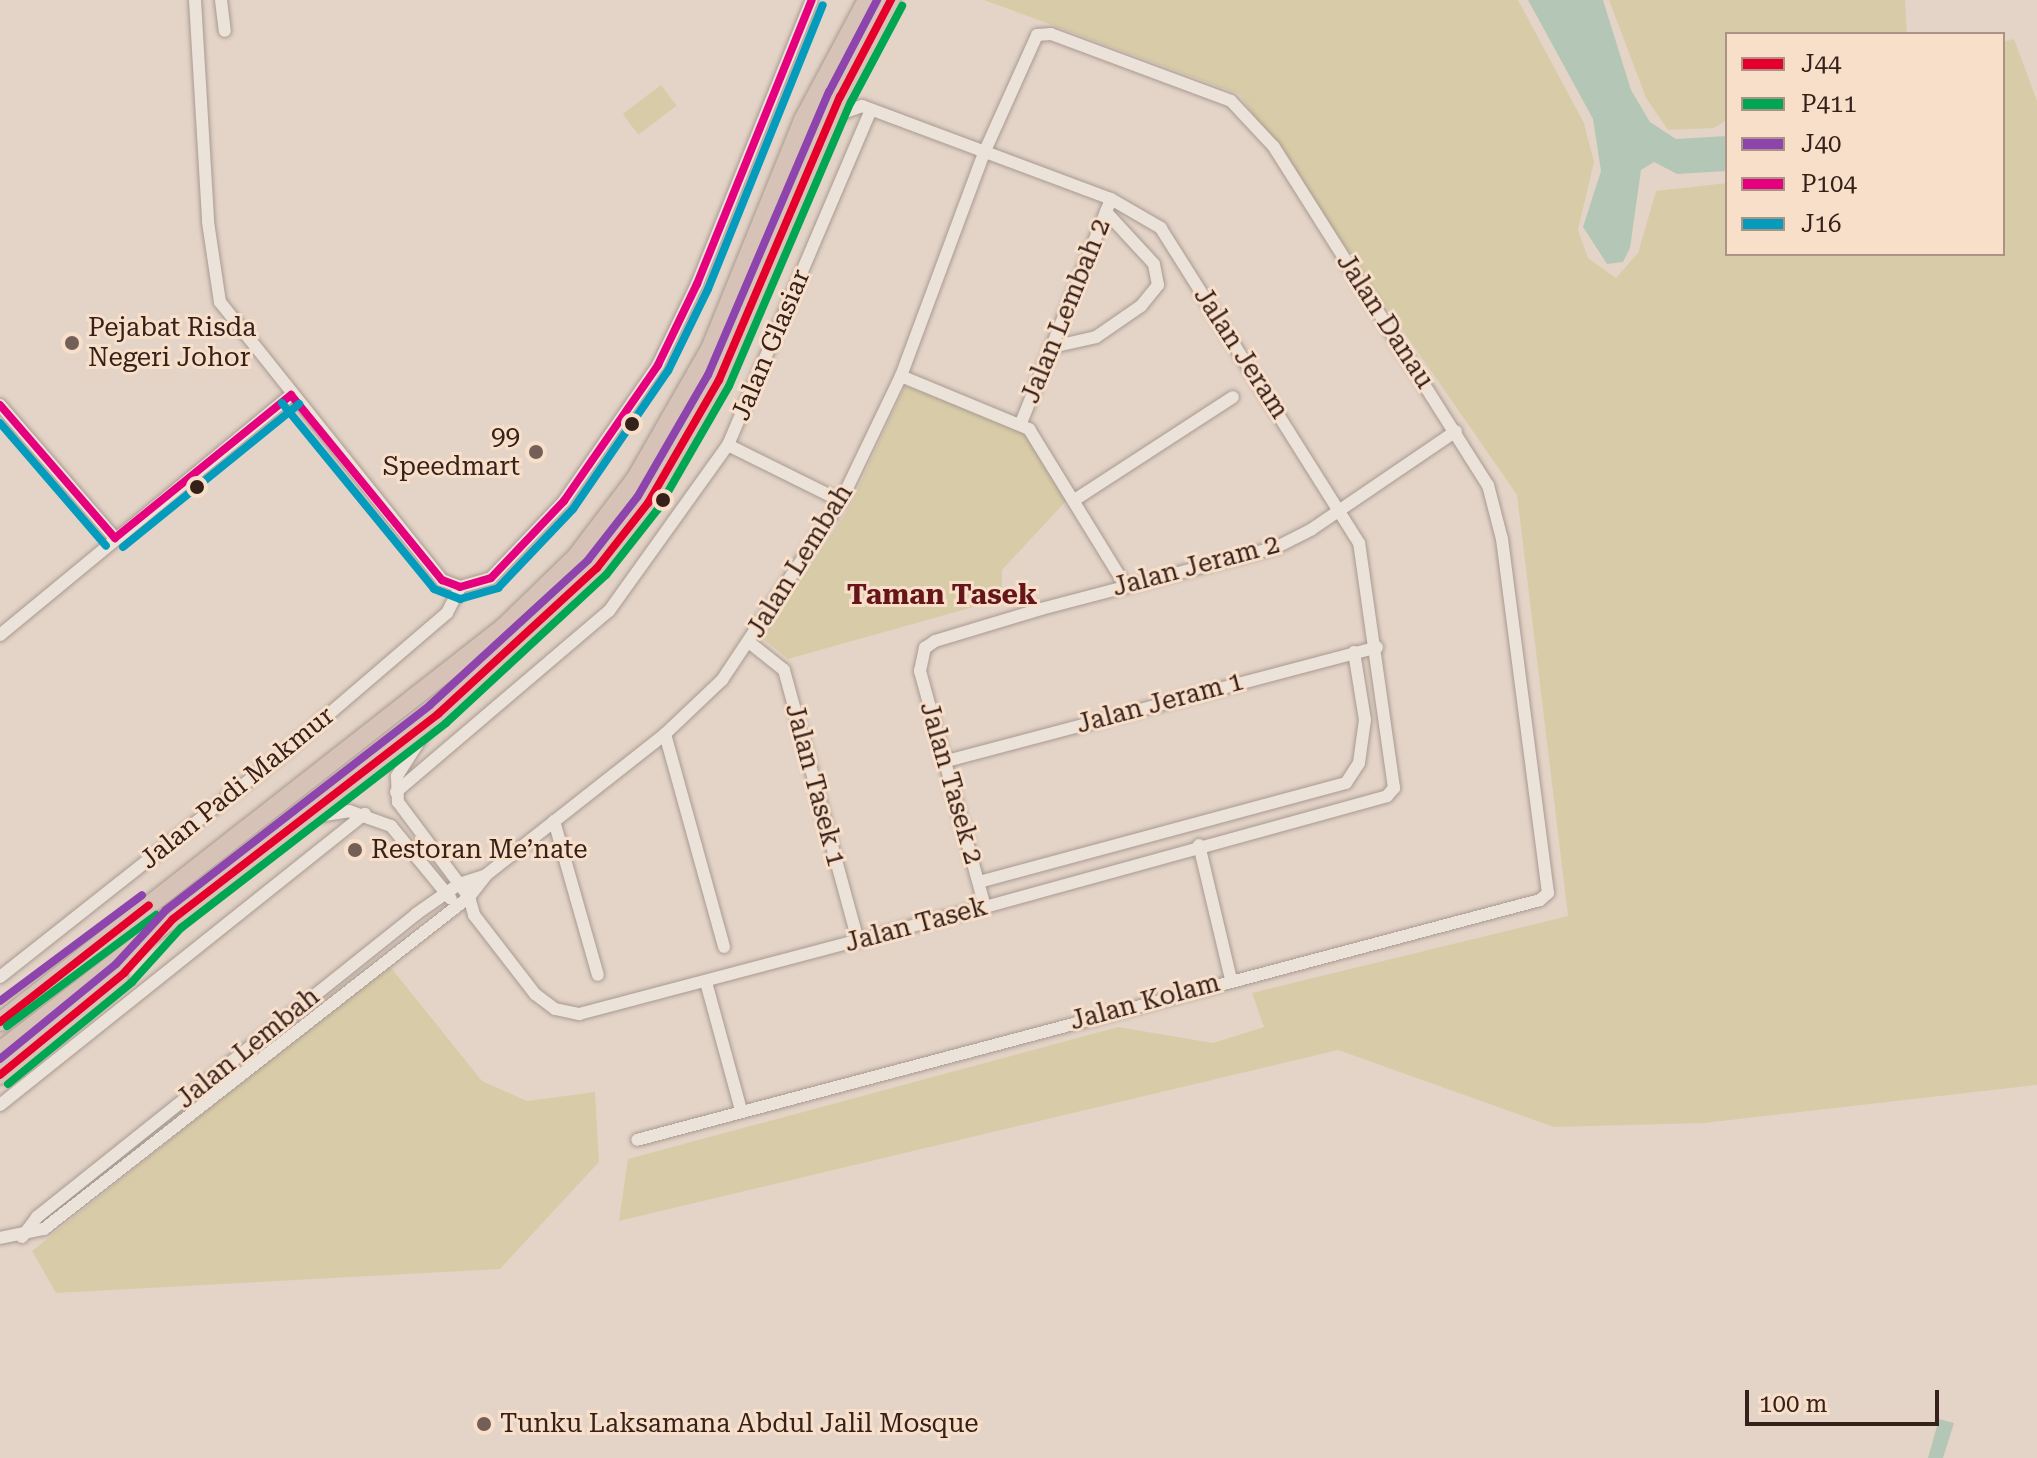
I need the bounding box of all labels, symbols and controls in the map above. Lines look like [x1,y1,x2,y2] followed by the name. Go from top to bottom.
[1725,32,2005,256] legend
[1801,50,1841,78] text: J44
[1801,90,1857,118] text: P411
[1801,130,1841,158] text: J40
[1801,170,1857,198] text: P104
[1801,210,1841,238] text: J16
[1015,214,1117,408] street label: Jalan Lembah 2
[1330,248,1440,394] street label: Jalan Danau
[725,265,817,425] street label: Jalan Glasiar
[1187,281,1295,425] street label: Jalan Jeram
[88,312,256,374] place label: Pejabat Risda Negeri Johor
[63,334,81,352] marker: Pejabat Risda Negeri Johor
[624,416,640,432] unlabelled marker
[383,421,520,482] place label: 99 Speedmart
[527,443,545,461] marker: 99 Speedmart
[189,479,205,495] unlabelled marker
[740,479,860,643] street label: Jalan Lembah
[655,492,671,508] unlabelled marker
[1109,529,1283,603] street label: Jalan Jeram 2
[847,578,1037,612] district label: Taman Tasek
[1073,666,1247,740] street label: Jalan Jeram 1
[913,698,989,868] street label: Jalan Tasek 2
[134,700,340,876] street label: Jalan Padi Makmur
[778,700,852,870] street label: Jalan Tasek 1
[371,834,588,866] place label: Restoran Me’nate
[346,841,364,859] marker: Restoran Me’nate
[841,891,991,959] street label: Jalan Tasek
[1067,967,1223,1037] street label: Jalan Kolam
[170,981,326,1115] street label: Jalan Lembah
[1749,1374,1943,1424] scale bar
[1759,1390,1827,1418] text: 100 m
[500,1408,979,1440] place label: Tunku Laksamana Abdul Jalil Mosque
[475,1415,493,1433] marker: Tunku Laksamana Abdul Jalil Mosque

